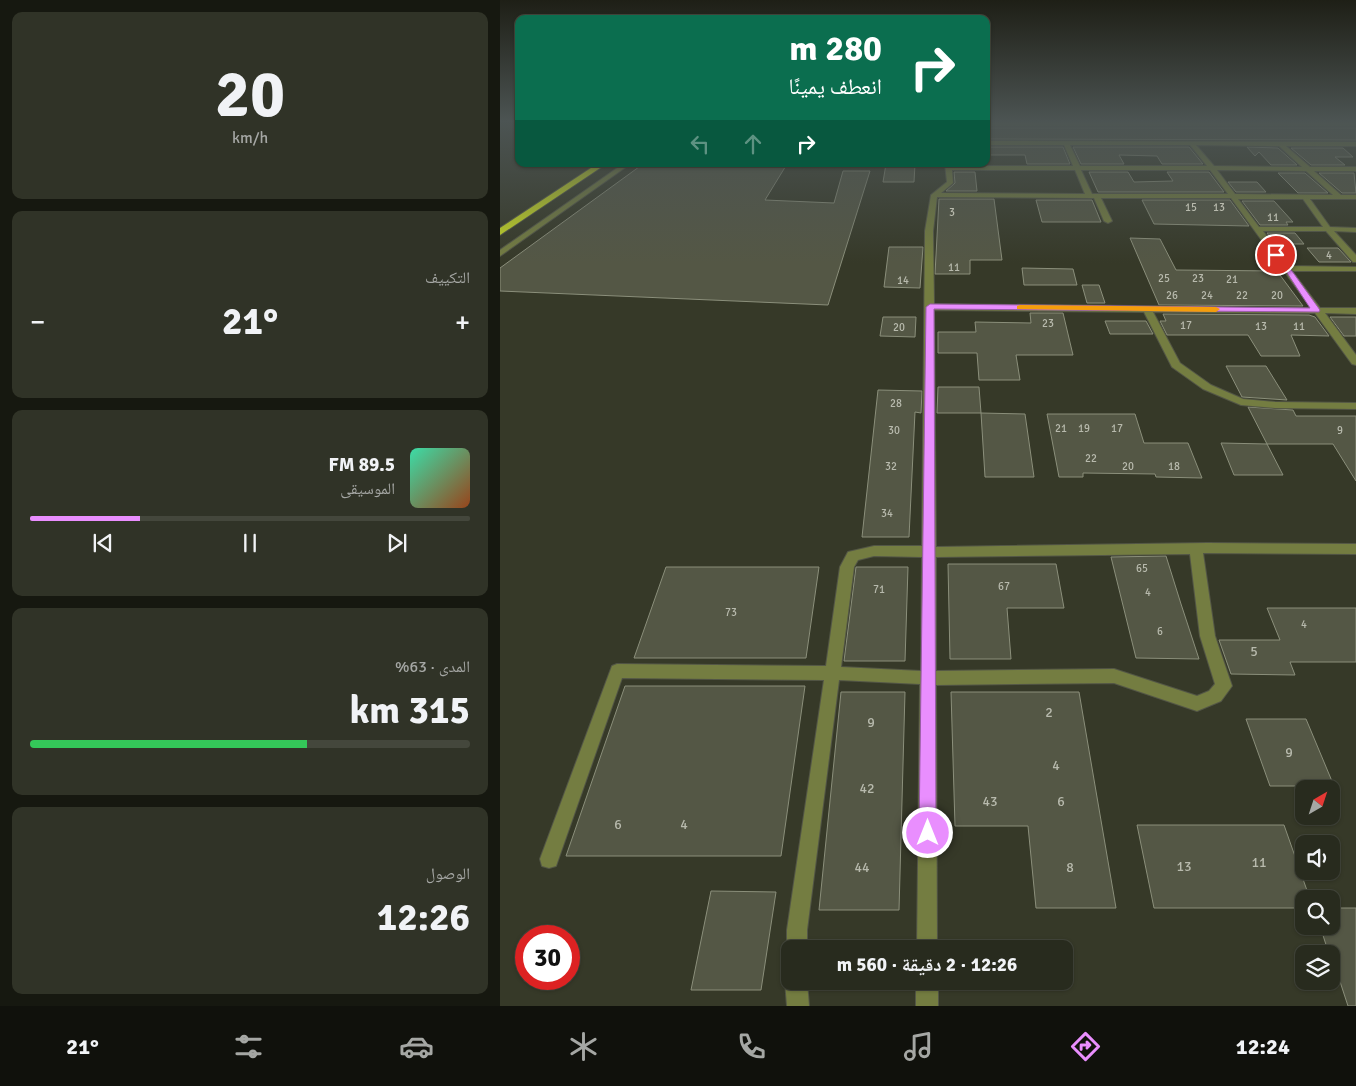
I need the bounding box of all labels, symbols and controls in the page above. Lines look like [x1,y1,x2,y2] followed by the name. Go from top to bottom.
[789,27,882,70] text: 280 m
[900,35,965,100] icon: right
[215,55,285,135] text: 20
[788,73,882,100] text: انعطف يمينًا
[232,128,268,148] text: km/h
[686,130,714,158] icon: left
[739,130,767,158] icon: ahead
[792,130,820,158] icon: right
[1185,201,1197,214] house number: 15
[1213,201,1225,214] house number: 13
[949,206,955,219] house number: 3
[1267,211,1279,224] house number: 11
[1255,234,1297,276] pin
[1262,241,1290,269] icon: arrive
[1326,249,1332,262] house number: 4
[948,261,960,274] house number: 11
[425,268,470,288] text: التكييف
[1158,272,1170,285] house number: 25
[1192,272,1204,285] house number: 23
[1226,273,1238,286] house number: 21
[897,274,909,287] house number: 14
[1166,289,1178,302] house number: 26
[1201,289,1213,302] house number: 24
[1236,289,1248,302] house number: 22
[1271,289,1283,302] house number: 20
[222,298,278,345] text: 21°
[30,305,45,339] text: −
[455,305,470,339] text: +
[1042,317,1054,330] house number: 23
[1180,319,1192,332] house number: 17
[1255,320,1267,333] house number: 13
[1293,320,1305,333] house number: 11
[893,321,905,334] house number: 20
[890,397,902,410] house number: 28
[1055,422,1067,435] house number: 21
[1078,422,1090,435] house number: 19
[1111,422,1123,435] house number: 17
[888,424,900,437] house number: 30
[1337,424,1343,437] house number: 9
[1085,452,1097,465] house number: 22
[329,453,395,477] text: 89.5 FM
[885,460,897,473] house number: 32
[1122,460,1134,473] house number: 20
[1168,460,1180,473] house number: 18
[340,479,395,499] text: الموسيقى
[881,507,893,520] house number: 34
[89,529,117,557] icon: previous
[236,529,264,557] icon: pause
[383,529,411,557] icon: next
[1136,562,1148,575] house number: 65
[998,580,1010,593] house number: 67
[873,583,885,596] house number: 71
[1145,586,1151,599] house number: 4
[725,606,737,619] house number: 73
[1301,618,1307,631] house number: 4
[1157,625,1163,638] house number: 6
[1250,643,1258,660] house number: 5
[395,657,470,677] text: المدى · 63%
[349,687,470,734] text: 315 km
[1045,704,1053,721] house number: 2
[867,714,875,731] house number: 9
[1285,744,1293,761] house number: 9
[1052,757,1060,774] house number: 4
[859,780,875,797] house number: 42
[1295,780,1340,825] north arrow
[1295,780,1340,990] map controls
[982,793,998,810] house number: 43
[1057,793,1065,810] house number: 6
[901,806,953,858] position arrow
[614,816,622,833] house number: 6
[680,816,688,833] house number: 4
[1295,835,1340,880] button: sound
[1251,854,1267,871] house number: 11
[1176,858,1192,875] house number: 13
[854,859,870,876] house number: 44
[1066,859,1074,876] house number: 8
[426,864,470,884] text: الوصول
[1295,890,1340,935] button: search
[377,894,470,941] text: 12:26
[515,925,580,990] speed limit sign: 30
[1295,945,1340,990] button: layers
[837,953,1017,977] text: 12:26 · 2 دقيقة · 560 m
[231,1029,266,1064] icon: filters
[399,1029,434,1064] icon: car
[566,1029,601,1064] icon: climate
[734,1029,769,1064] icon: phone
[901,1029,936,1064] icon: music
[1068,1029,1103,1064] icon: directions
[66,1033,99,1060] text: 21°
[1236,1033,1290,1060] text: 12:24

